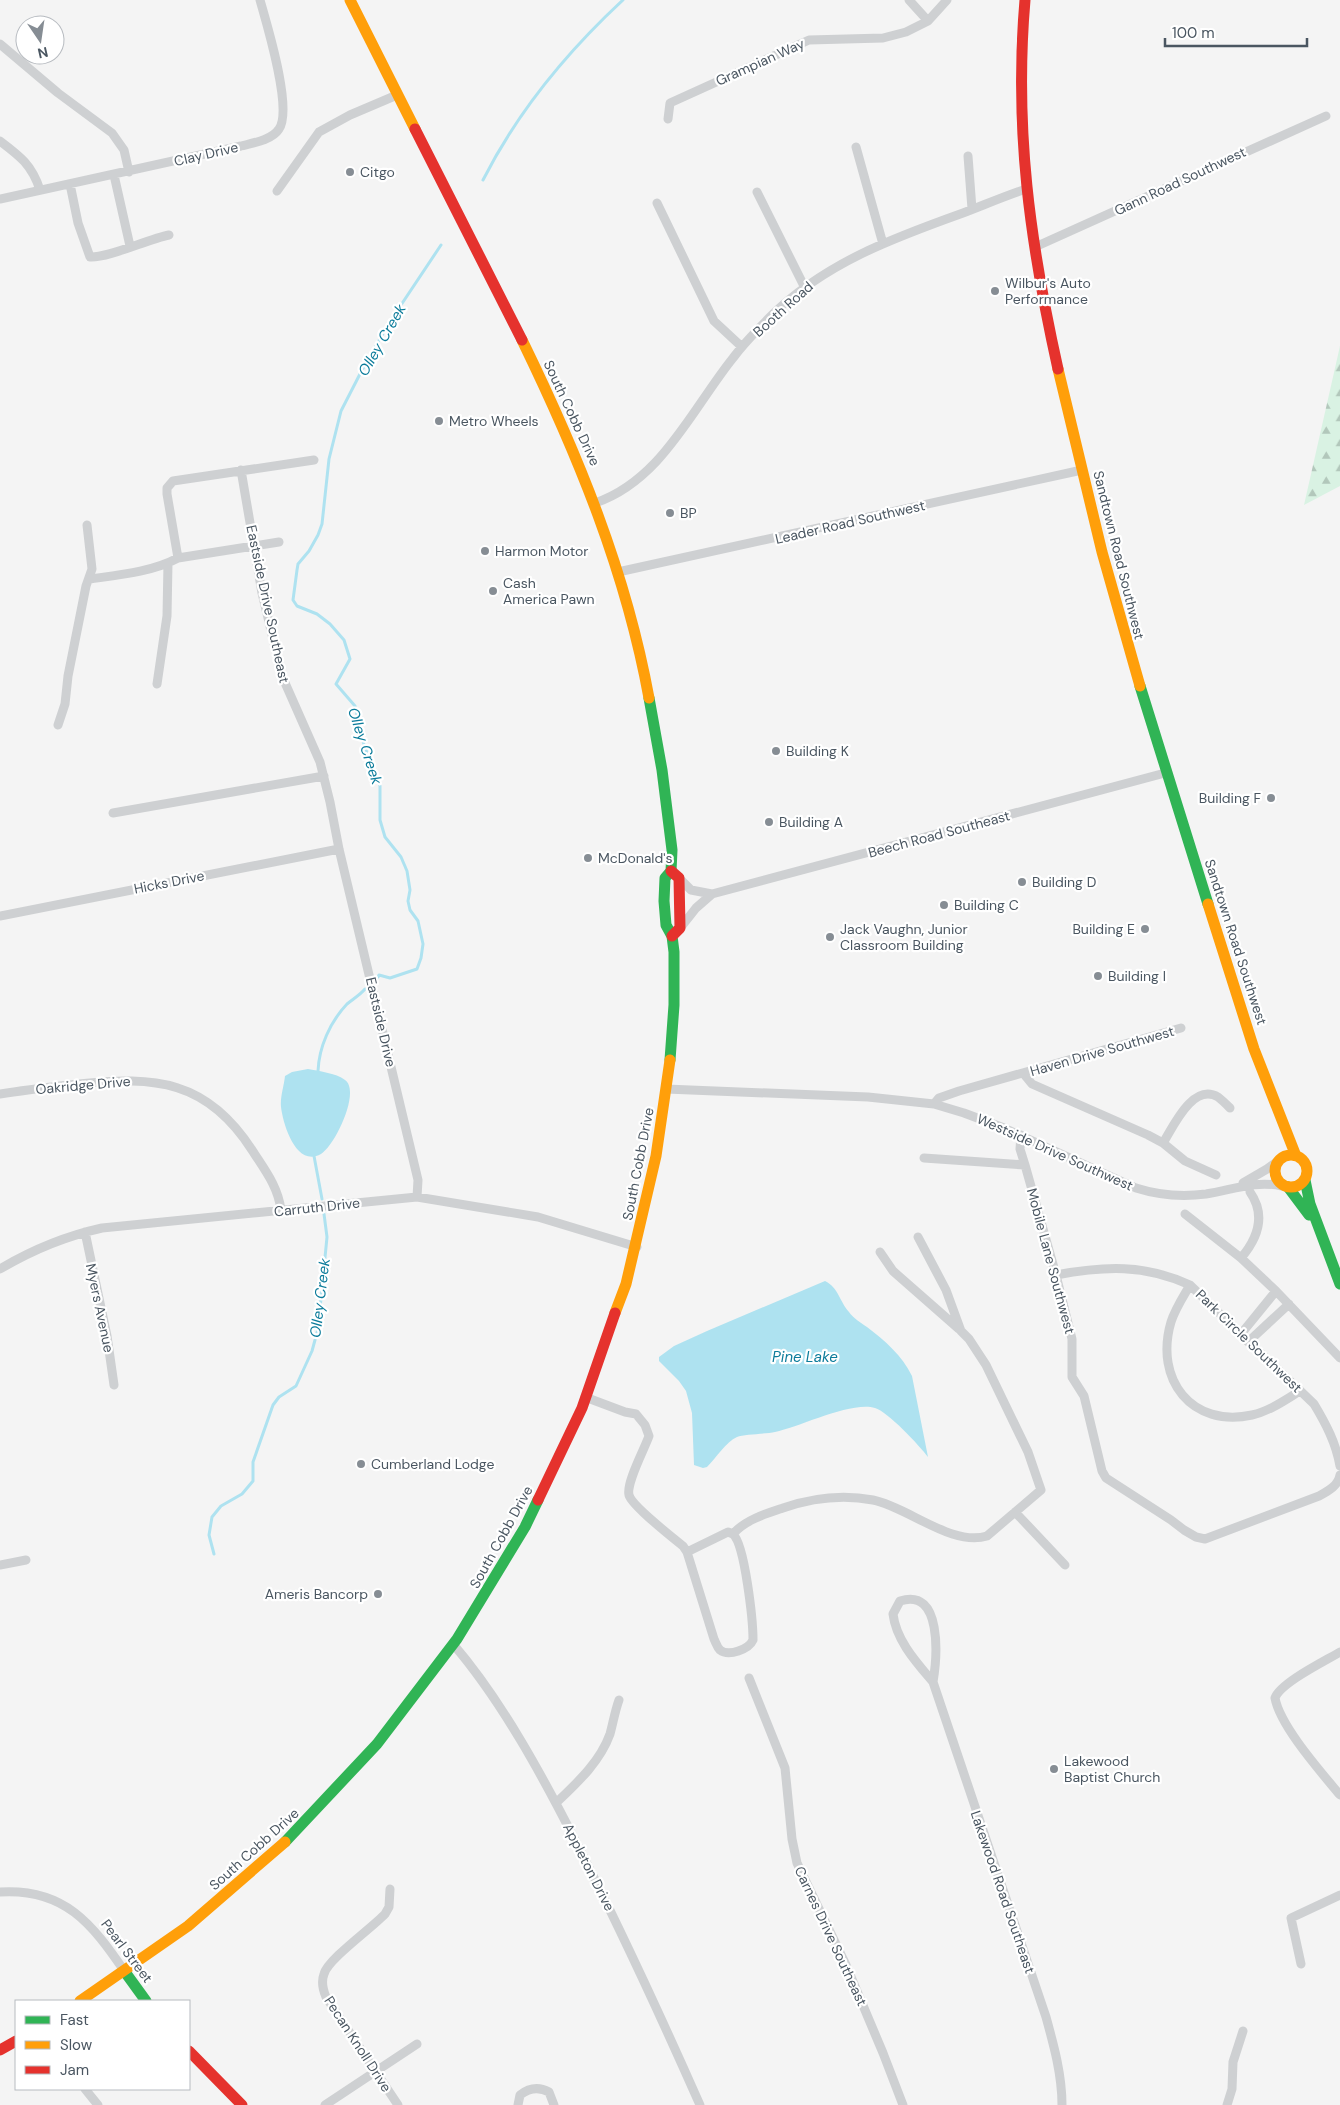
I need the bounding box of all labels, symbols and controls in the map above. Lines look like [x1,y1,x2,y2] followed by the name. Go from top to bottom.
[15,15,65,65] north arrow
[1165,15,1308,47] scale bar
[1172,23,1215,43] text: 100 m
[713,34,807,90] street label: Grampian Way
[36,43,50,63] text: N
[172,138,240,170] street label: Clay Drive
[1111,143,1249,219] street label: Gann Road Southwest
[360,163,395,181] place label: Citgo
[344,166,356,178] marker: Citgo
[1005,274,1091,308] place label: Wilbur's Auto Performance
[749,277,817,341] street label: Booth Road
[989,285,1001,297] marker: Wilbur's Auto Performance
[353,300,411,380] water label: Olley Creek
[540,357,604,469] street label: South Cobb Drive
[449,412,539,430] place label: Metro Wheels
[433,415,445,427] marker: Metro Wheels
[1089,469,1149,641] street label: Sandtown Road Southwest
[773,496,927,548] street label: Leader Road Southwest
[680,504,697,522] place label: BP
[664,507,676,519] marker: BP
[242,523,294,685] street label: Eastside Drive Southeast
[495,542,588,560] place label: Harmon Motor
[479,545,491,557] marker: Harmon Motor
[503,574,595,608] place label: Cash America Pawn
[487,585,499,597] marker: Cash America Pawn
[343,705,387,788] water label: Olley Creek
[786,742,849,760] place label: Building K
[770,745,782,757] marker: Building K
[1199,789,1261,807] place label: Building F
[1265,792,1277,804] marker: Building F
[866,806,1012,862] street label: Beech Road Southeast
[779,813,843,831] place label: Building A
[763,816,775,828] marker: Building A
[598,849,673,867] place label: McDonald's
[582,852,594,864] marker: McDonald's
[1201,857,1271,1027] street label: Sandtown Road Southwest
[132,866,206,898] street label: Hicks Drive
[1032,873,1096,891] place label: Building D
[1016,876,1028,888] marker: Building D
[954,896,1019,914] place label: Building C
[938,899,950,911] marker: Building C
[840,920,968,954] place label: Jack Vaughn, Junior Classroom Building
[1072,920,1135,938] place label: Building E
[1139,923,1151,935] marker: Building E
[824,931,836,943] marker: Jack Vaughn, Junior Classroom Building
[1108,967,1166,985] place label: Building I
[1092,970,1104,982] marker: Building I
[362,975,400,1069] street label: Eastside Drive
[1028,1022,1176,1080] street label: Haven Drive Southwest
[35,1072,131,1098] street label: Oakridge Drive
[618,1106,658,1222] street label: South Cobb Drive
[974,1109,1136,1195] street label: Westside Drive Southwest
[1023,1186,1079,1336] street label: Mobile Lane Southwest
[273,1194,361,1220] street label: Carruth Drive
[305,1257,335,1339] water label: Olley Creek
[82,1262,118,1354] street label: Myers Avenue
[1192,1286,1306,1396] street label: Park Circle Southwest
[772,1347,838,1367] water label: Pine Lake
[371,1455,494,1473] place label: Cumberland Lodge
[355,1458,367,1470] marker: Cumberland Lodge
[465,1483,537,1591] street label: South Cobb Drive
[265,1585,368,1603] place label: Ameris Bancorp
[372,1588,384,1600] marker: Ameris Bancorp
[1064,1752,1160,1786] place label: Lakewood Baptist Church
[1048,1763,1060,1775] marker: Lakewood Baptist Church
[205,1804,303,1894] street label: South Cobb Drive
[967,1808,1039,1976] street label: Lakewood Road Southeast
[559,1820,619,1914] street label: Appleton Drive
[791,1863,871,2009] street label: Carnes Drive Southeast
[97,1916,157,1986] street label: Pearl Street
[320,1993,396,2095] street label: Pecan Knoll Drive
[15,2000,190,2090] legend
[60,2010,89,2030] text: Fast
[60,2035,93,2055] text: Slow
[60,2060,89,2080] text: Jam

